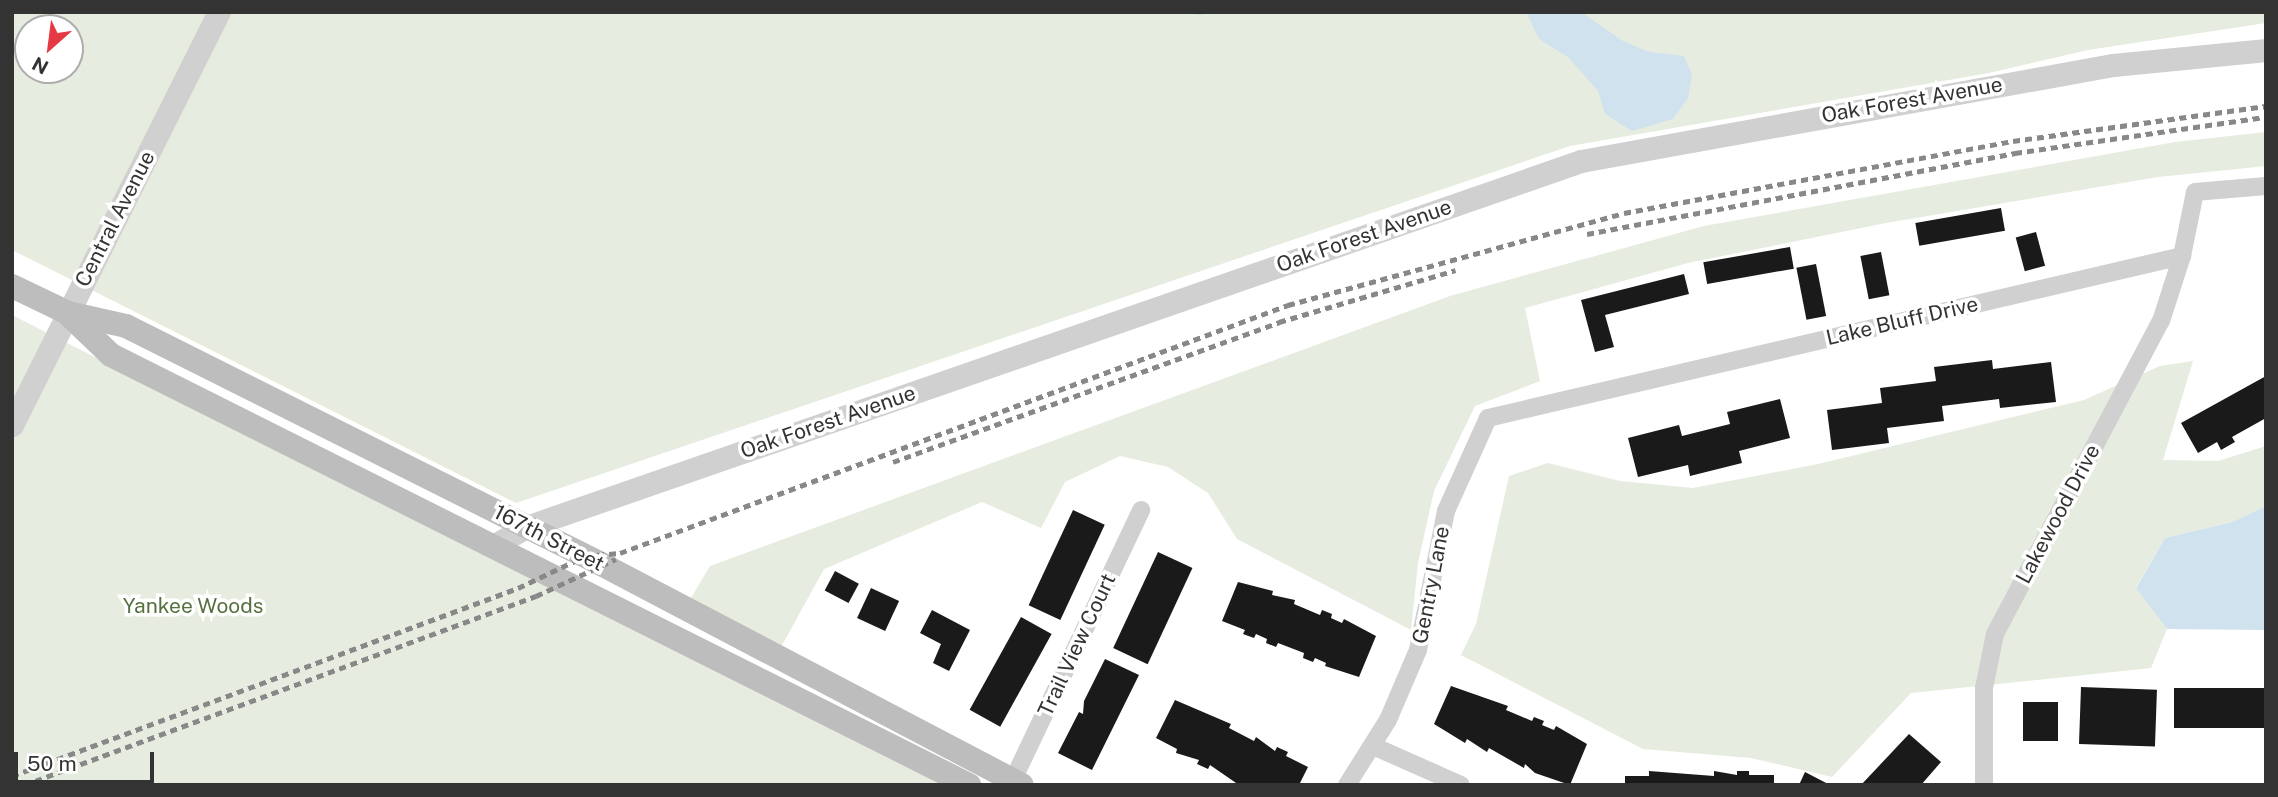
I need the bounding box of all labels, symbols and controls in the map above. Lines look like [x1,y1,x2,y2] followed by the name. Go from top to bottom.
[14,14,84,84] north arrow
[28,53,52,79] text: N
[1820,72,2004,128] street label: Oak Forest Avenue
[70,147,160,291] street label: Central Avenue
[1273,194,1455,278] street label: Oak Forest Avenue
[1823,291,1981,351] street label: Lake Bluff Drive
[737,380,919,464] street label: Oak Forest Avenue
[2011,440,2105,588] street label: Lakewood Drive
[490,499,608,577] street label: 167th Street
[1407,524,1455,646] street label: Gentry Lane
[1033,569,1121,721] street label: Trail View Court
[122,593,264,619] park label: Yankee Woods
[18,738,158,782] scale bar
[27,751,77,776] text: 50 m

